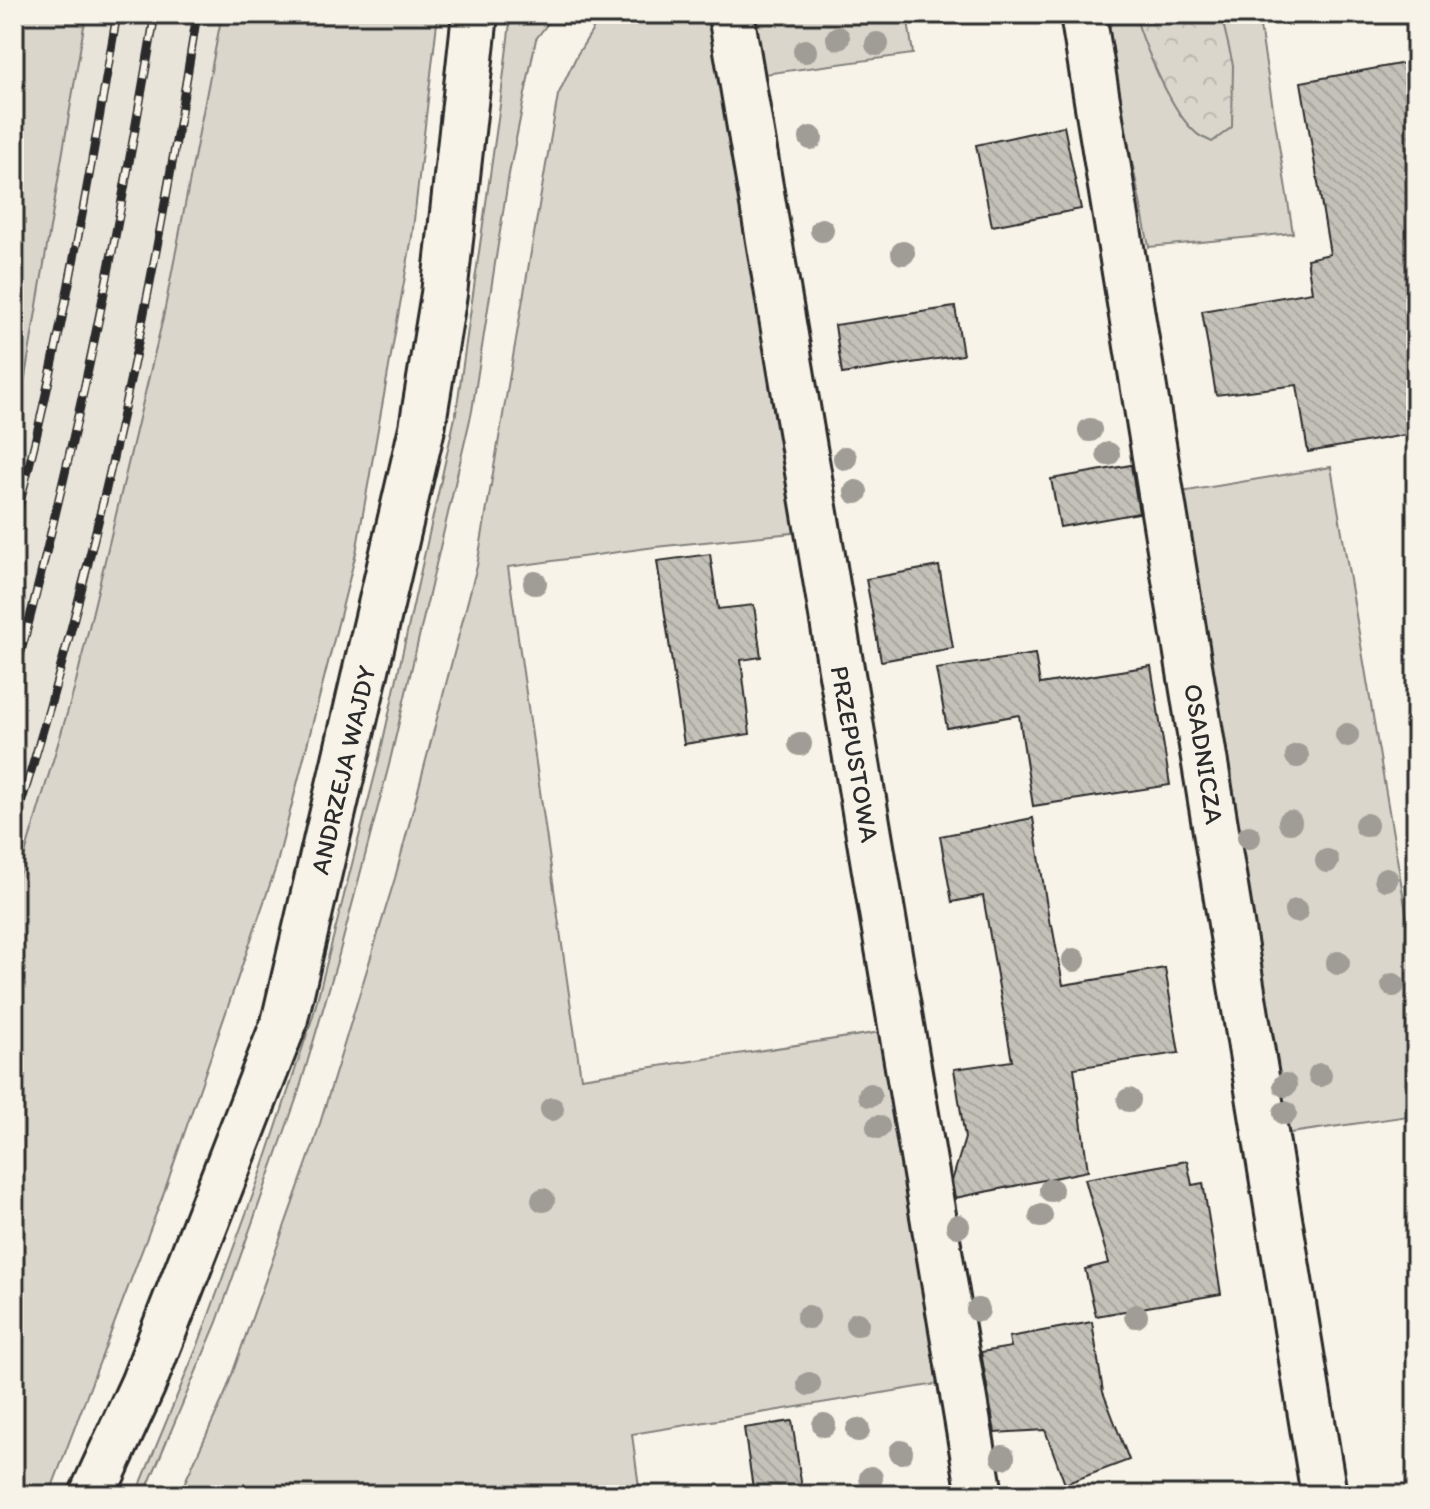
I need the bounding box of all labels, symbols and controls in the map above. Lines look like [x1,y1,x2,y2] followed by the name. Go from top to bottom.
[303,662,383,878] street label: ANDRZEJA WAJDY
[824,663,886,845] street label: PRZEPUSTOWA
[1177,681,1231,827] street label: OSADNICZA

